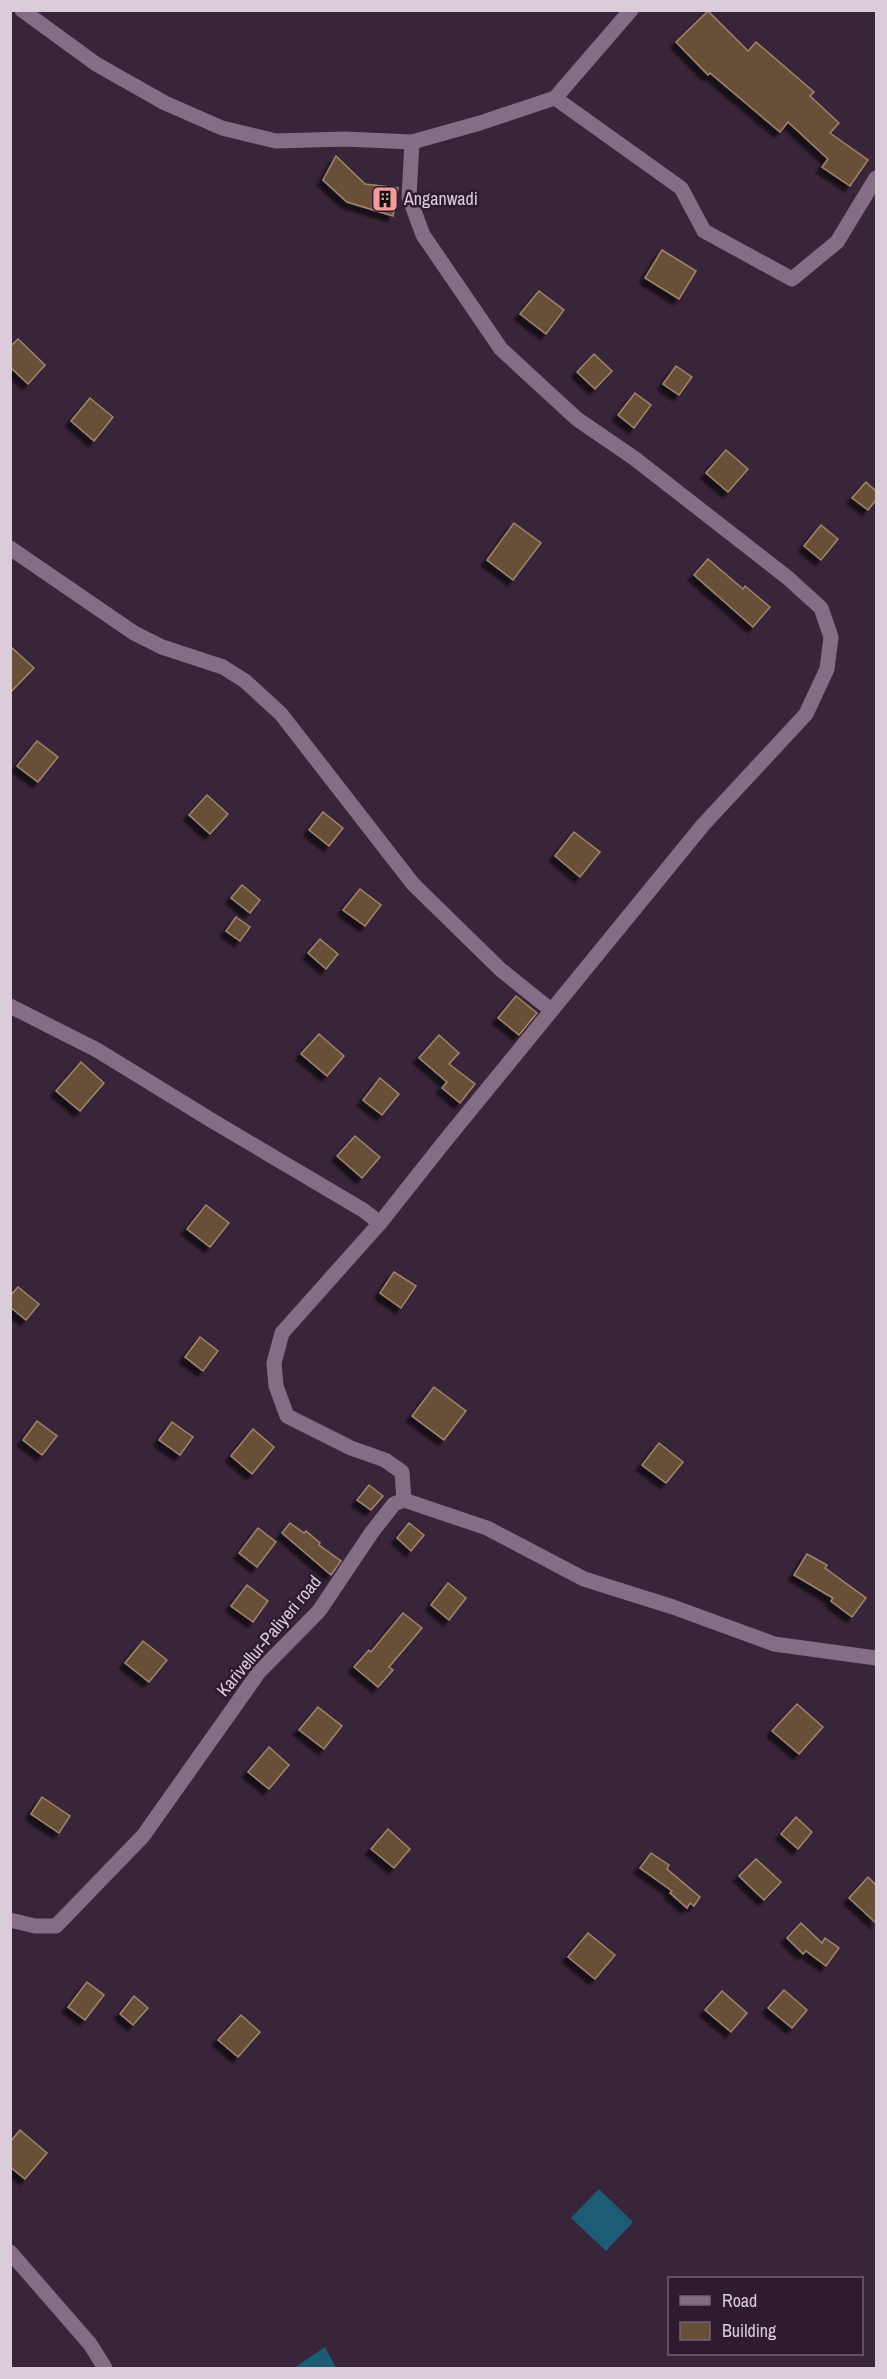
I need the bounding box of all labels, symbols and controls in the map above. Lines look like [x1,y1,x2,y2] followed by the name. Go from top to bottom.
[370,184,400,214] building icon: Anganwadi
[403,186,478,211] place label: Anganwadi
[211,1570,327,1702] street label: Karivellur-Paliyeri road
[668,2277,863,2355] legend
[722,2288,757,2313] text: Road
[722,2318,777,2343] text: Building

